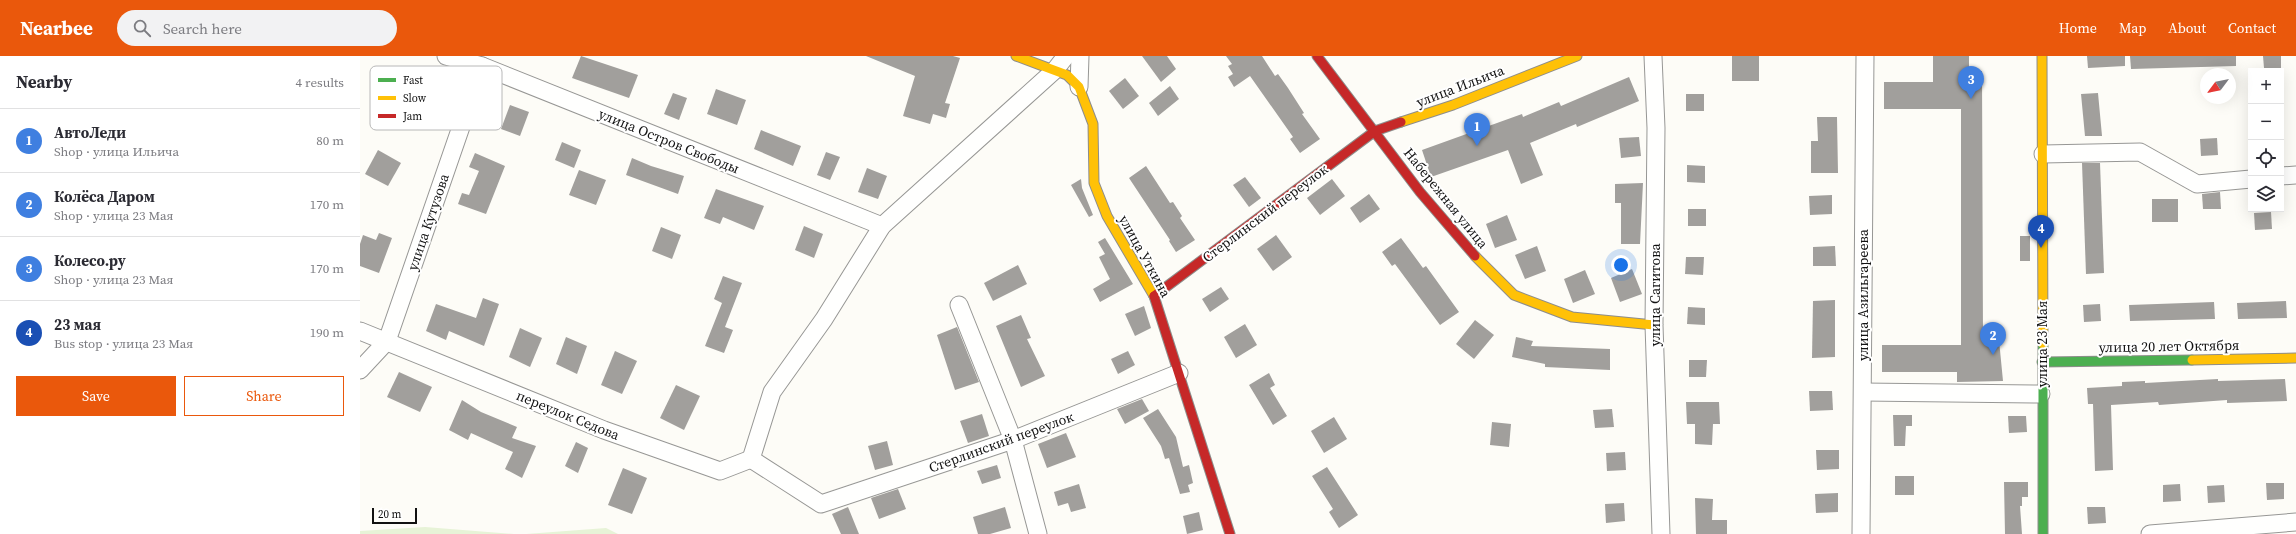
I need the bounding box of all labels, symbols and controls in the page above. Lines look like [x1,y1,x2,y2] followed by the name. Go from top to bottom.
[117,10,397,46] search box
[20,15,93,41] text: Nearbee
[131,17,153,39] icon: search
[163,18,242,39] text: Search here
[2059,18,2097,38] text: Home
[2119,18,2146,38] text: Map
[2168,18,2206,38] text: About
[2228,18,2276,38] text: Contact
[1413,60,1508,112] street label: улица Ильича
[370,66,502,130] legend
[1958,66,1984,99] pin: 3
[2200,68,2236,104] north arrow
[2248,68,2284,212] map controls
[2248,68,2284,104] button: +
[16,70,72,94] text: Nearby
[403,73,423,88] text: Fast
[296,74,344,91] text: 4 results
[403,91,427,106] text: Slow
[596,104,742,178] street label: улица Остров Свободы
[2248,104,2284,140] button: −
[402,109,422,124] text: Jam
[1464,113,1490,146] pin: 1
[54,122,126,143] text: АвтоЛеди
[25,132,33,149] text: 1
[316,132,344,149] text: 80 m
[2248,140,2284,176] button: locate
[54,143,179,160] text: Shop · улица Ильича
[1399,143,1493,253] street label: Набережная улица
[1198,159,1332,267] street label: Стерлинский переулок
[402,170,454,273] street label: улица Кутузова
[2248,176,2284,212] button: layers
[54,186,155,207] text: Колёса Даром
[25,196,33,213] text: 2
[310,196,344,213] text: 170 m
[54,207,174,224] text: Shop · улица 23 Мая
[1114,211,1176,302] street label: улица Уткина
[2028,215,2054,248] pin: 4
[1853,228,1873,361] street label: улица Азильгареева
[1645,243,1665,347] street label: улица Сагитова
[54,250,126,271] text: Колесо.ру
[1611,255,1631,275] your location
[25,260,33,277] text: 3
[310,260,344,277] text: 170 m
[54,271,174,288] text: Shop · улица 23 Мая
[2032,301,2052,387] street label: улица 23 Мая
[54,314,101,335] text: 23 мая
[1980,322,2006,355] pin: 2
[25,324,33,341] text: 4
[310,324,344,341] text: 190 m
[54,335,193,352] text: Bus stop · улица 23 Мая
[2098,335,2240,357] street label: улица 20 лет Октября
[16,376,176,416] button: Save
[184,376,344,416] button: Share
[513,385,623,445] street label: переулок Седова
[926,406,1076,478] street label: Стерлинский переулок
[372,506,417,525] scale bar
[378,507,401,522] text: 20 m

